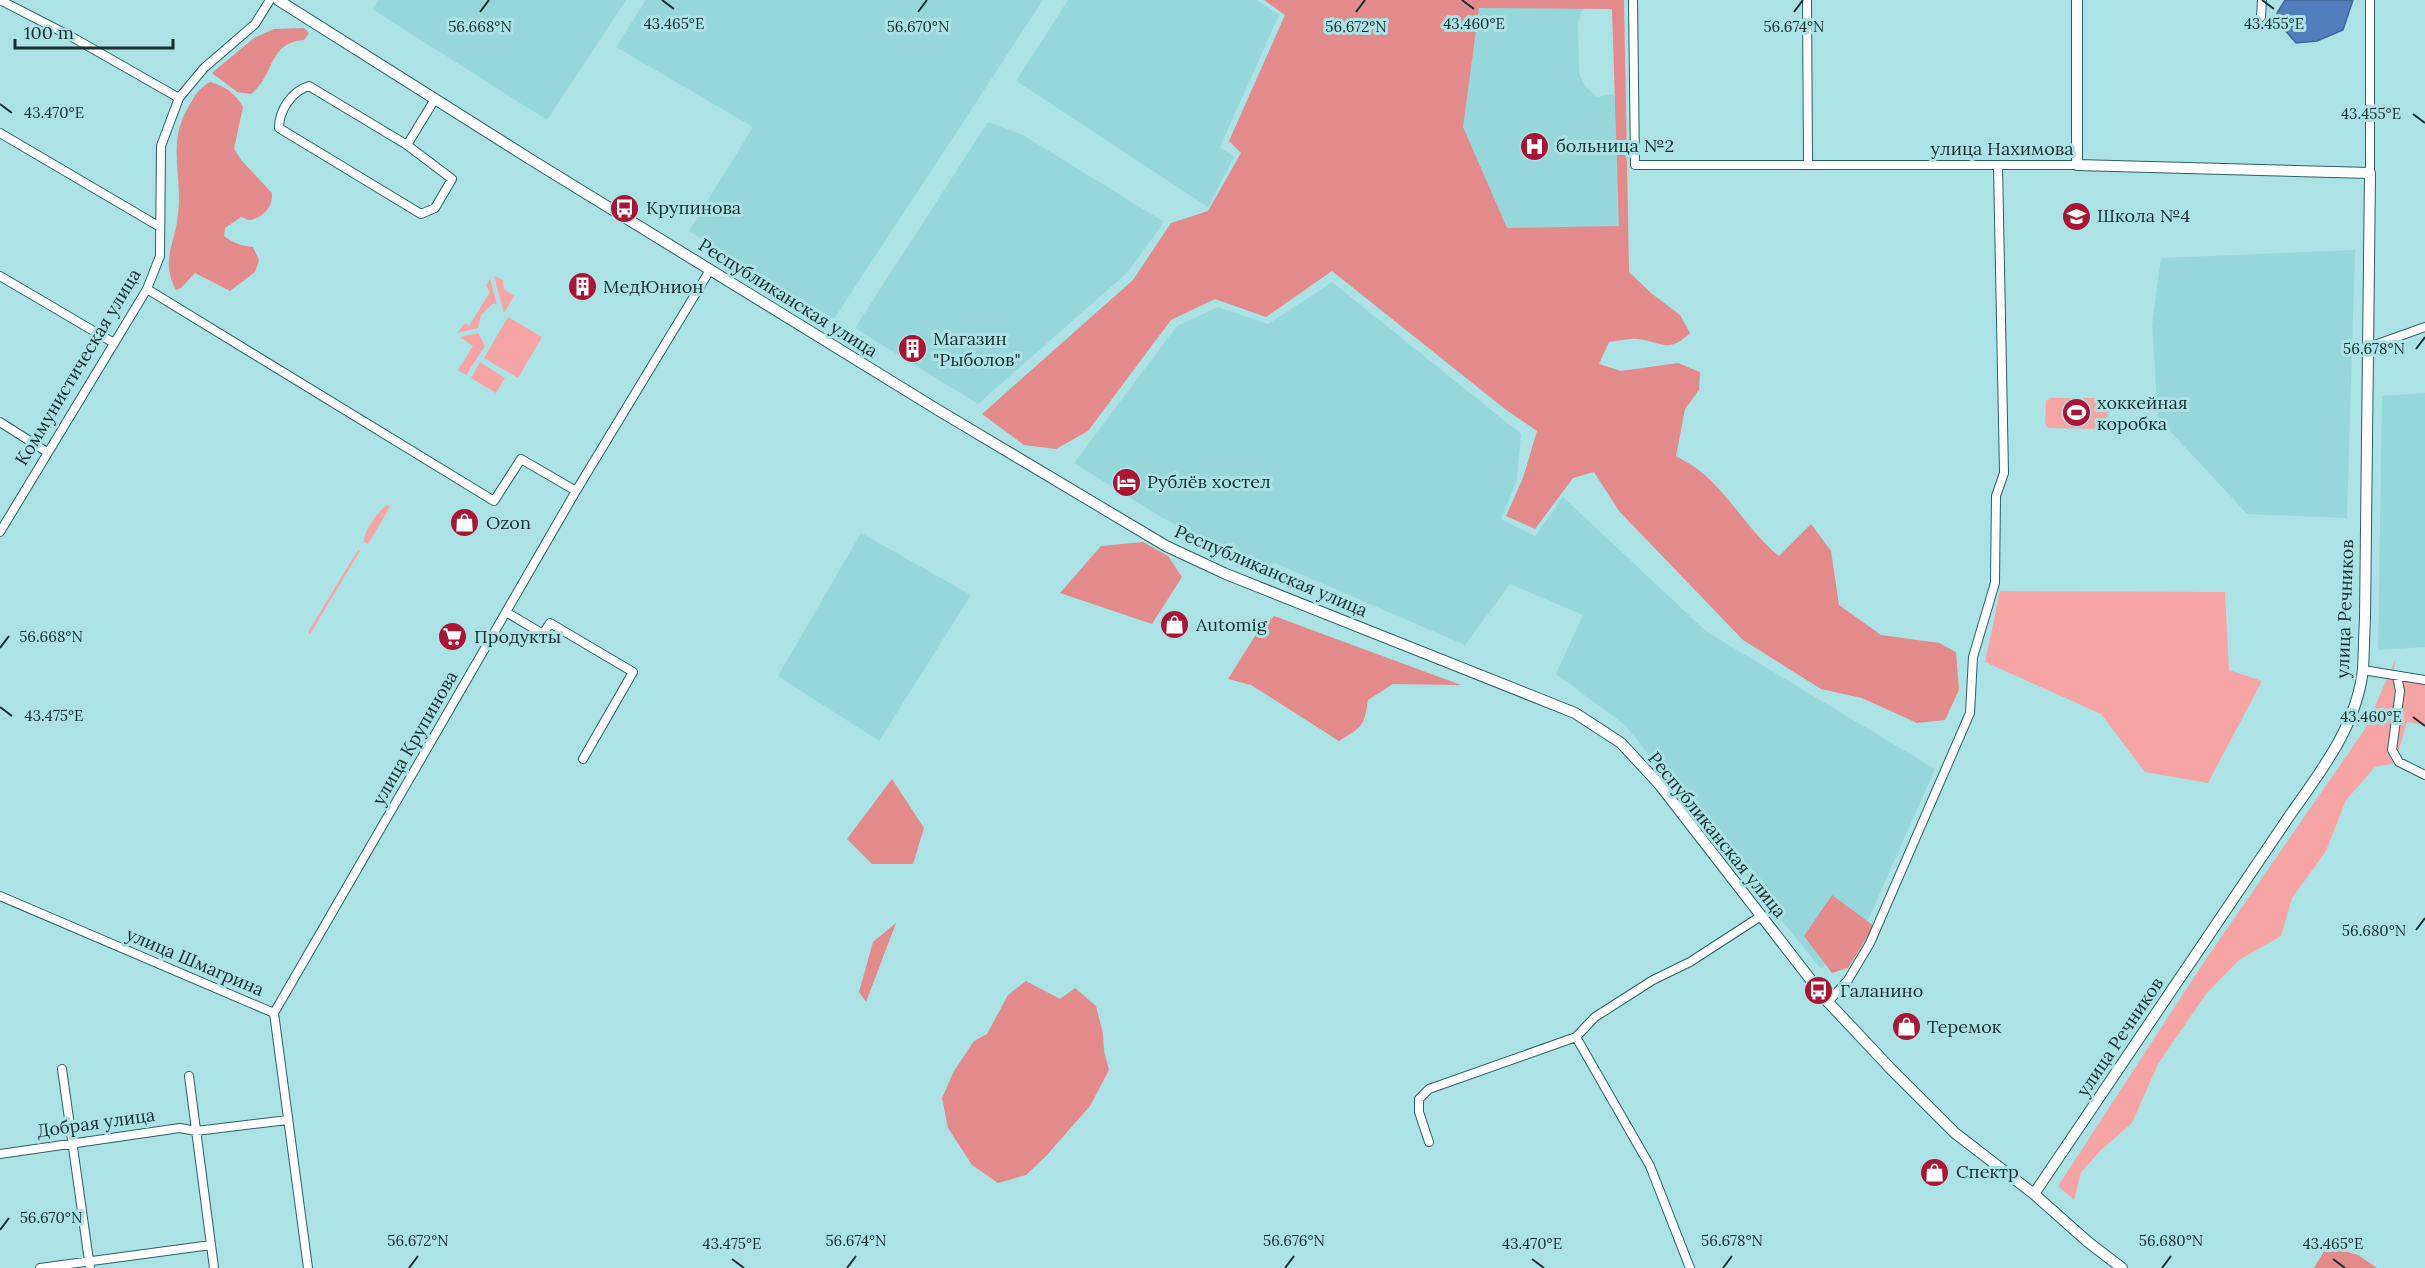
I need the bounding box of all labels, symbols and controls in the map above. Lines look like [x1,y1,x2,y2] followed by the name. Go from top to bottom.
[15,12,172,50] scale bar
[644,14,704,33] text: 43.465°E
[1443,14,1505,33] text: 43.460°E
[2244,14,2304,33] text: 43.455°E
[448,17,512,36] text: 56.668°N
[887,17,949,36] text: 56.670°N
[1325,17,1387,36] text: 56.672°N
[1763,17,1825,36] text: 56.674°N
[24,21,74,44] text: 100 m
[24,103,84,122] text: 43.470°E
[2341,104,2401,123] text: 43.455°E
[1519,130,1551,162] hospital icon: больница №2
[1556,134,1674,157] place label: больница №2
[1931,137,2074,160] street label: улица Нахимова
[609,192,641,224] bus stop icon: Крупинова
[646,196,741,219] place label: Крупинова
[2060,200,2092,232] school or university icon: Школа №4
[2097,204,2191,227] place label: Школа №4
[694,233,882,362] street label: Республиканская улица
[10,264,145,469] street label: Коммунистическая улица
[566,271,598,303] building icon: МедЮнион
[603,275,703,298] place label: МедЮнион
[933,327,1021,371] place label: Магазин "Рыболов"
[896,333,928,365] building icon: Магазин "Рыболов"
[2343,339,2405,358] text: 56.678°N
[2097,391,2188,435] place label: хоккейная коробка
[2060,397,2092,429] sports icon: хоккейная коробка
[1110,466,1142,498] hotel icon: Рублёв хостел
[1147,470,1271,493] place label: Рублёв хостел
[449,507,481,539] shop icon: Ozon
[486,511,531,534] place label: Ozon
[1171,519,1371,622] street label: Республиканская улица
[2331,539,2358,679] street label: улица Речников
[1159,609,1191,641] shop icon: Automig
[1195,613,1268,636] place label: Automig
[437,621,469,653] supermarket icon: Продукты
[474,625,561,648] place label: Продукты
[19,627,83,646] text: 56.668°N
[367,666,462,809] street label: улица Крупинова
[25,706,83,725] text: 43.475°E
[2340,707,2402,726] text: 43.460°E
[1643,747,1792,922] street label: Республиканская улица
[2342,921,2406,940] text: 56.680°N
[123,922,268,1001] street label: улица Шмагрина
[2071,973,2168,1101] street label: улица Речников
[1803,975,1835,1007] bus stop icon: Галанино
[1840,979,1923,1002] place label: Галанино
[1890,1011,1922,1043] shop icon: Теремок
[1927,1015,2002,1038] place label: Теремок
[35,1103,156,1142] street label: Добрая улица
[1919,1156,1951,1188] shop icon: Спектр
[1956,1160,2019,1183] place label: Спектр
[20,1208,82,1227] text: 56.670°N
[387,1231,449,1250] text: 56.672°N
[825,1231,887,1250] text: 56.674°N
[1263,1231,1325,1250] text: 56.676°N
[1701,1231,1763,1250] text: 56.678°N
[2139,1231,2203,1250] text: 56.680°N
[703,1234,761,1253] text: 43.475°E
[1502,1234,1562,1253] text: 43.470°E
[2303,1234,2363,1253] text: 43.465°E

